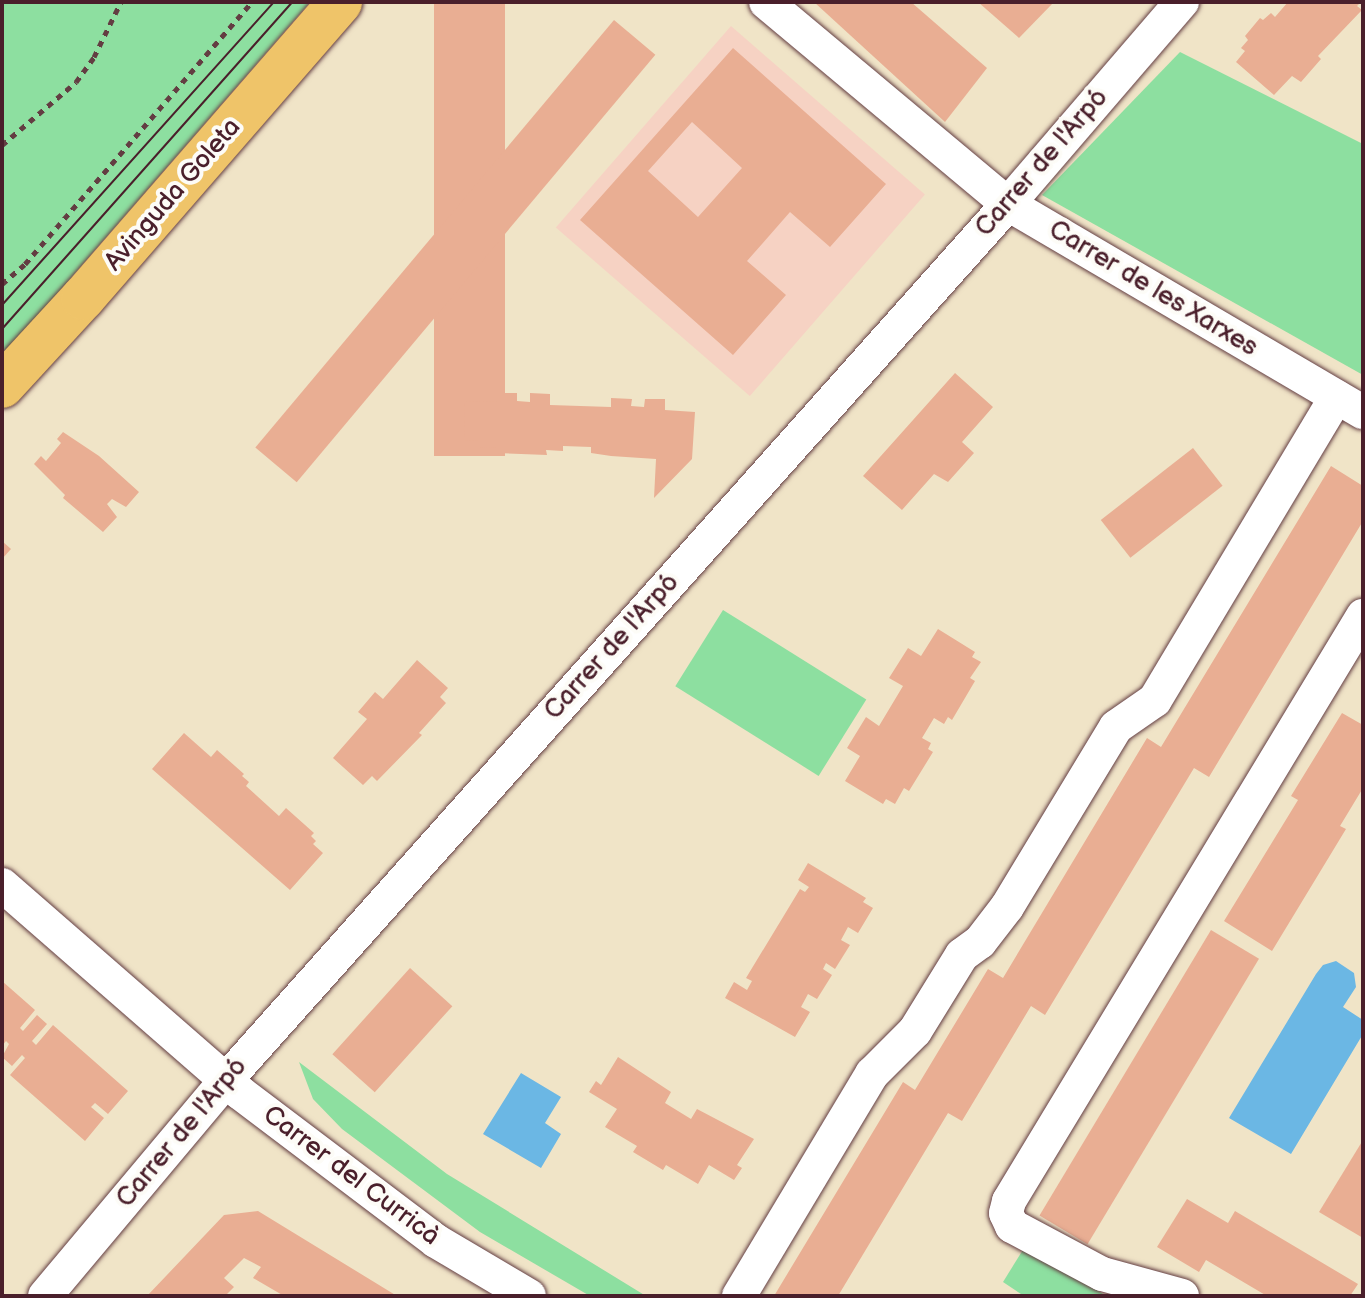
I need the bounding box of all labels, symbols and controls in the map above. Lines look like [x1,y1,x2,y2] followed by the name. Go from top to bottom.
[969,83,1115,243] street label: Carrer de l'Arpó
[98,112,248,278] street label: Avinguda Goleta
[1042,214,1264,364] street label: Carrer de les Xarxes
[538,568,686,726] street label: Carrer de l'Arpó
[110,1052,254,1214] street label: Carrer de l'Arpó
[257,1099,445,1253] street label: Carrer del Curricà

